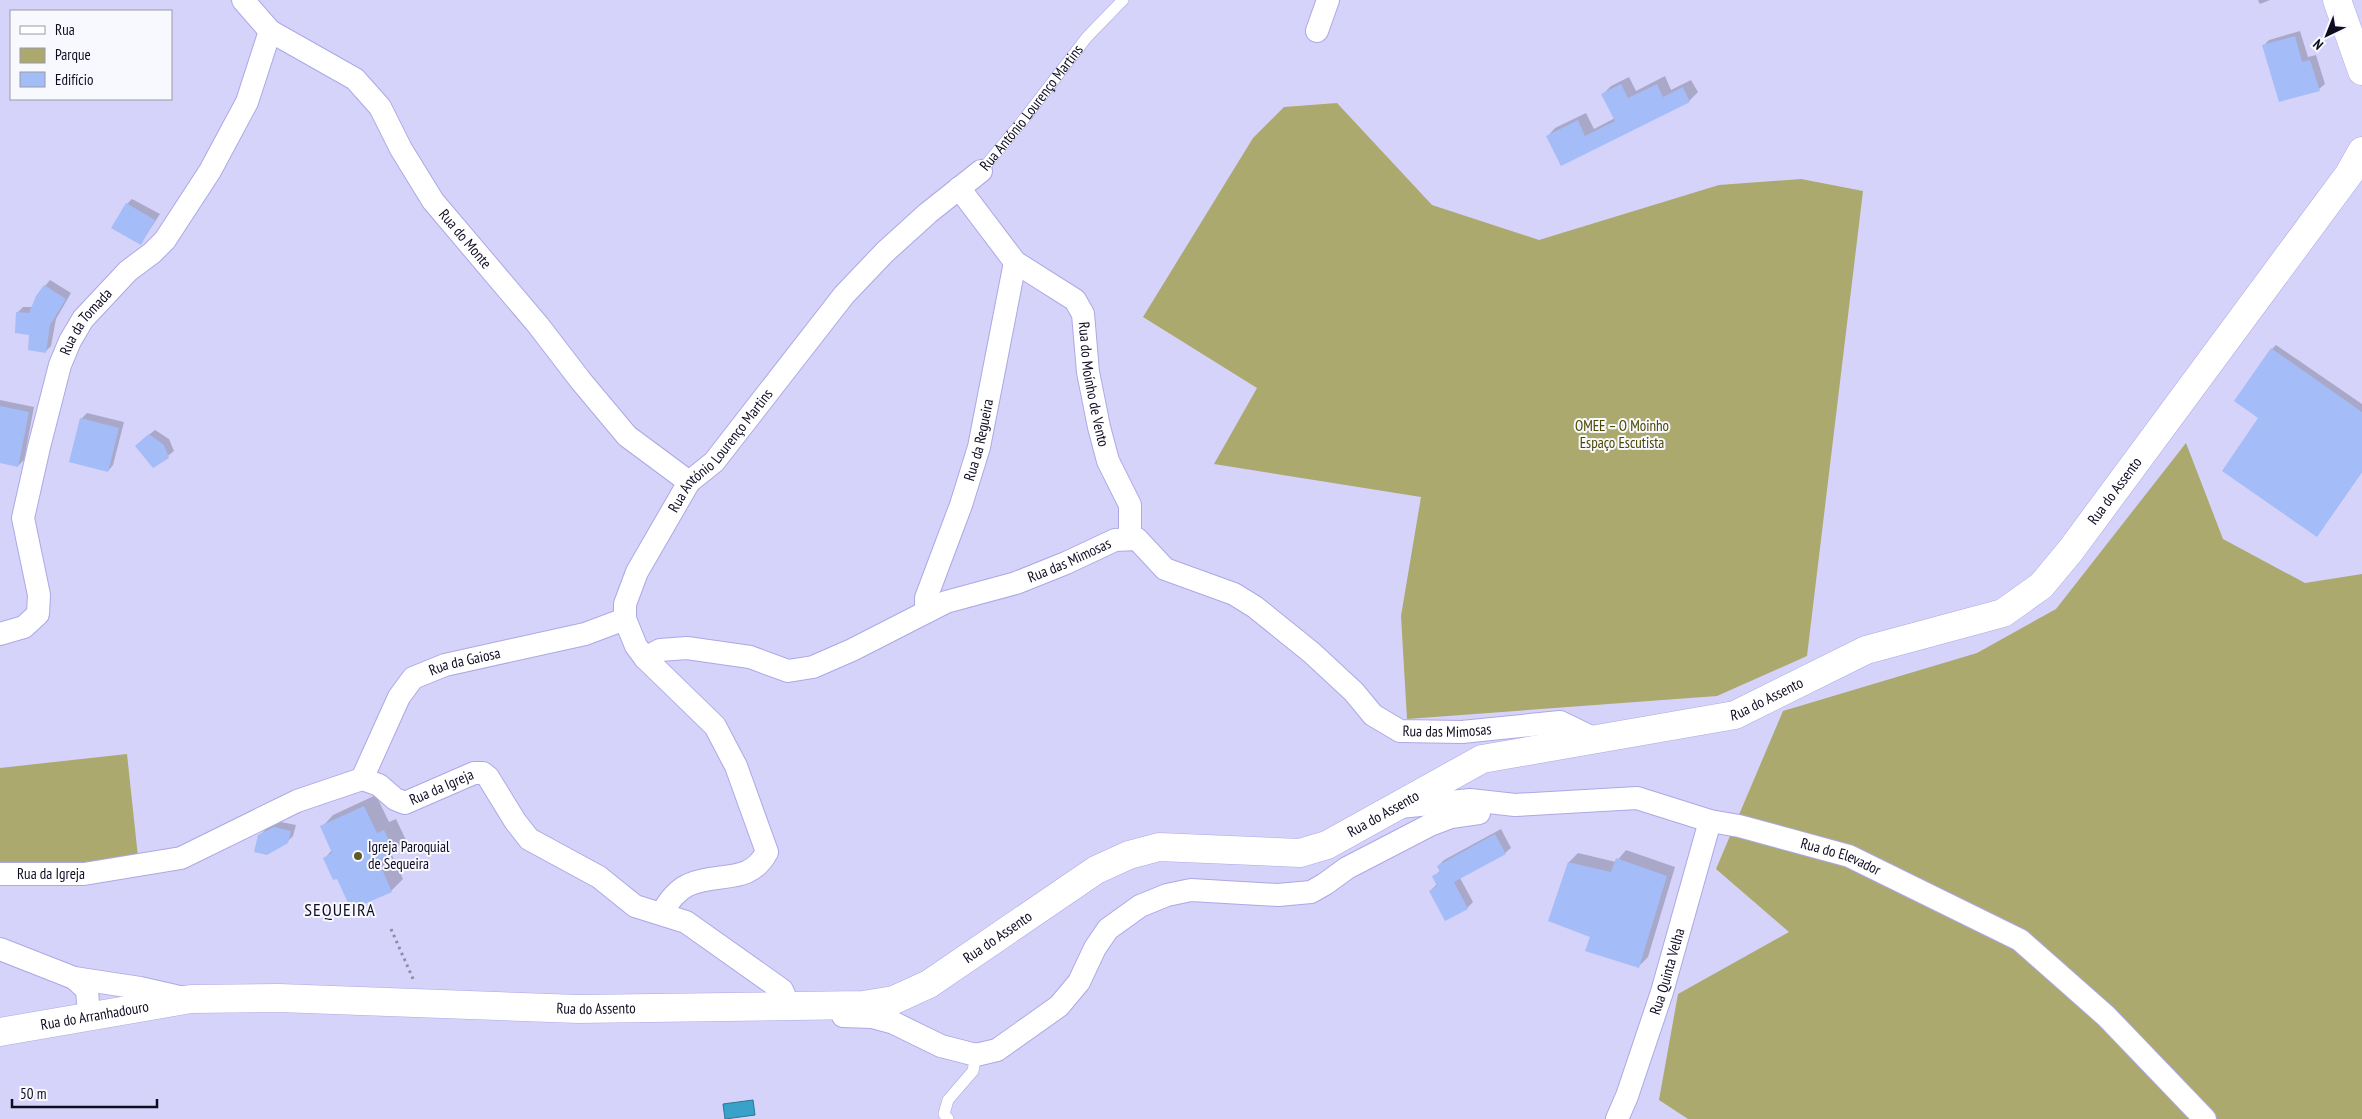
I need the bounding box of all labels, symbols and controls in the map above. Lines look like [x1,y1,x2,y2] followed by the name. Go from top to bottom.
[10,10,172,100] legend
[2302,10,2352,60] north arrow
[55,20,75,39] text: Rua
[2309,35,2327,54] text: N
[975,40,1087,174] street label: Rua António Lourenço Martins
[55,45,91,64] text: Parque
[55,70,93,89] text: Edifício
[435,205,496,272] street label: Rua do Monte
[55,284,116,358] street label: Rua da Tomada
[1075,321,1114,449] street label: Rua do Moínho de Vento
[664,385,777,515] street label: Rua António Lourenço Martins
[959,397,997,483] street label: Rua da Regueira
[1575,416,1669,452] park label: OMEE – O Moinho Espaço Escutista
[2083,453,2146,528] street label: Rua do Assento
[1025,533,1114,586] street label: Rua das Mimosas
[426,643,502,680] street label: Rua da Gaiosa
[1729,673,1806,725] street label: Rua do Assento
[1402,719,1492,741] street label: Rua das Mimosas
[406,764,476,809] street label: Rua da Igreja
[1344,786,1422,841] street label: Rua do Assento
[1799,833,1885,880] street label: Rua do Elevador
[368,837,450,873] place label: Igreja Paroquial de Sequeira
[352,850,364,862] marker: Igreja Paroquial de Sequeira
[17,864,85,883] street label: Rua da Igreja
[304,898,376,921] district label: SEQUEIRA
[959,907,1035,967] street label: Rua do Assento
[1645,926,1688,1017] street label: Rua Quinta Velha
[39,996,150,1034] street label: Rua do Arranhadouro
[556,998,636,1018] street label: Rua do Assento
[12,1076,158,1108] scale bar
[20,1084,46,1103] text: 50 m

